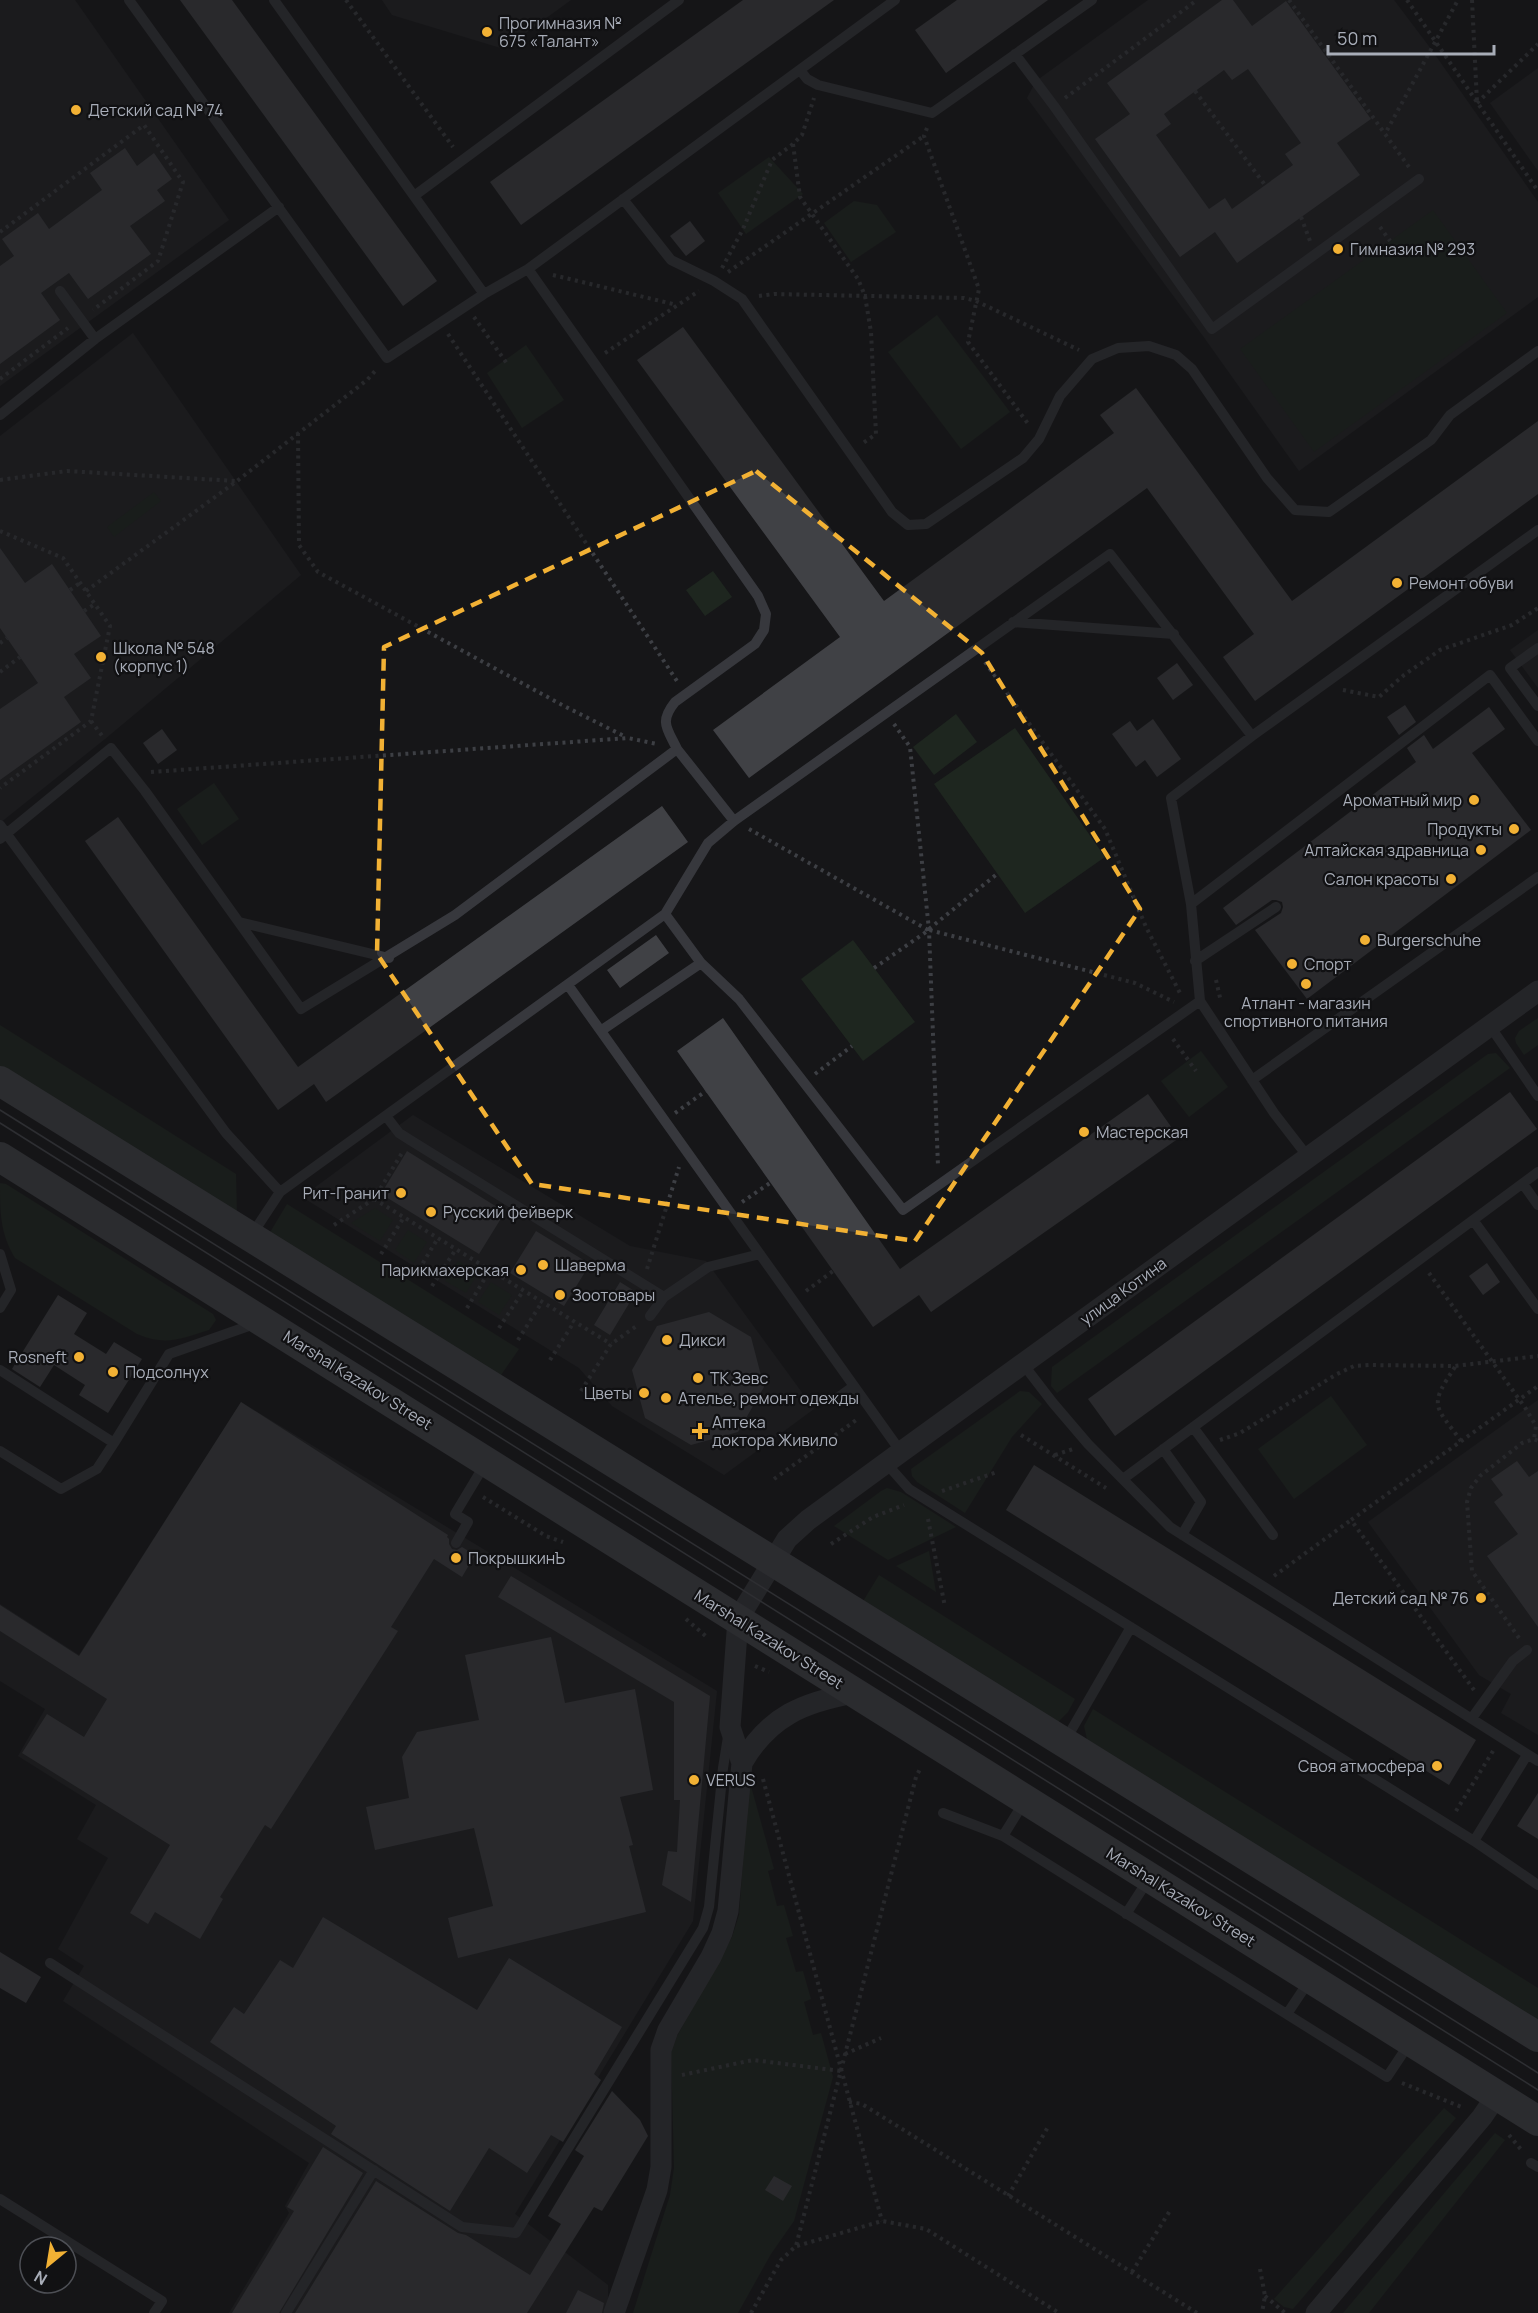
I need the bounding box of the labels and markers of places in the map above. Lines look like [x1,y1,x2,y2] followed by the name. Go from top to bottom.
[499,12,622,52] place label: Прогимназия № 675 «Талант»
[480,25,494,39] marker: Прогимназия № 675 «Талант»
[88,99,223,121] place label: Детский сад № 74
[69,103,83,117] marker: Детский сад № 74
[1350,238,1475,260] place label: Гимназия № 293
[1331,242,1345,256] marker: Гимназия № 293
[1409,572,1514,594] place label: Ремонт обуви
[1390,576,1404,590] marker: Ремонт обуви
[113,637,215,677] place label: Школа № 548 (корпус 1)
[94,650,108,664] marker: Школа № 548 (корпус 1)
[1343,789,1462,811] place label: Ароматный мир
[1467,793,1481,807] marker: Ароматный мир
[1427,818,1502,840] place label: Продукты
[1507,822,1521,836] marker: Продукты
[1304,839,1469,861] place label: Алтайская здравница
[1474,843,1488,857] marker: Алтайская здравница
[1324,868,1439,890] place label: Салон красоты
[1444,872,1458,886] marker: Салон красоты
[1377,929,1481,951] place label: Burgerschuhe
[1358,933,1372,947] marker: Burgerschuhe
[1304,953,1352,975] place label: Спорт
[1285,957,1299,971] marker: Спорт
[1299,977,1313,991] marker: Атлант - магазин спортивного питания
[1224,992,1388,1032] place label: Атлант - магазин спортивного питания
[1096,1121,1188,1143] place label: Мастерская
[1077,1125,1091,1139] marker: Мастерская
[303,1182,389,1204] place label: Рит-Гранит
[394,1186,408,1200] marker: Рит-Гранит
[443,1201,574,1223] place label: Русский фейверк
[424,1205,438,1219] marker: Русский фейверк
[555,1254,626,1276] place label: Шаверма
[536,1258,550,1272] marker: Шаверма
[381,1259,509,1281] place label: Парикмахерская
[514,1263,528,1277] marker: Парикмахерская
[572,1284,655,1306] place label: Зоотовары
[553,1288,567,1302] marker: Зоотовары
[679,1329,726,1351] place label: Дикси
[660,1333,674,1347] marker: Дикси
[8,1346,67,1368] place label: Rosneft
[72,1350,86,1364] marker: Rosneft
[125,1361,209,1383] place label: Подсолнух
[106,1365,120,1379] marker: Подсолнух
[710,1367,768,1389] place label: ТК Зевс
[691,1371,705,1385] marker: ТК Зевс
[584,1382,632,1404] place label: Цветы
[637,1386,651,1400] marker: Цветы
[678,1387,859,1409] place label: Ателье, ремонт одежды
[659,1391,673,1405] marker: Ателье, ремонт одежды
[712,1411,838,1451] place label: Аптека доктора Живило
[693,1424,707,1438] marker: Аптека доктора Живило
[468,1547,565,1569] place label: ПокрышкинЪ
[449,1551,463,1565] marker: ПокрышкинЪ
[1332,1587,1469,1609] place label: Детский сад № 76
[1474,1591,1488,1605] marker: Детский сад № 76
[1298,1755,1425,1777] place label: Своя атмосфера
[1430,1759,1444,1773] marker: Своя атмосфера
[706,1769,756,1791] place label: VERUS
[687,1773,701,1787] marker: VERUS

